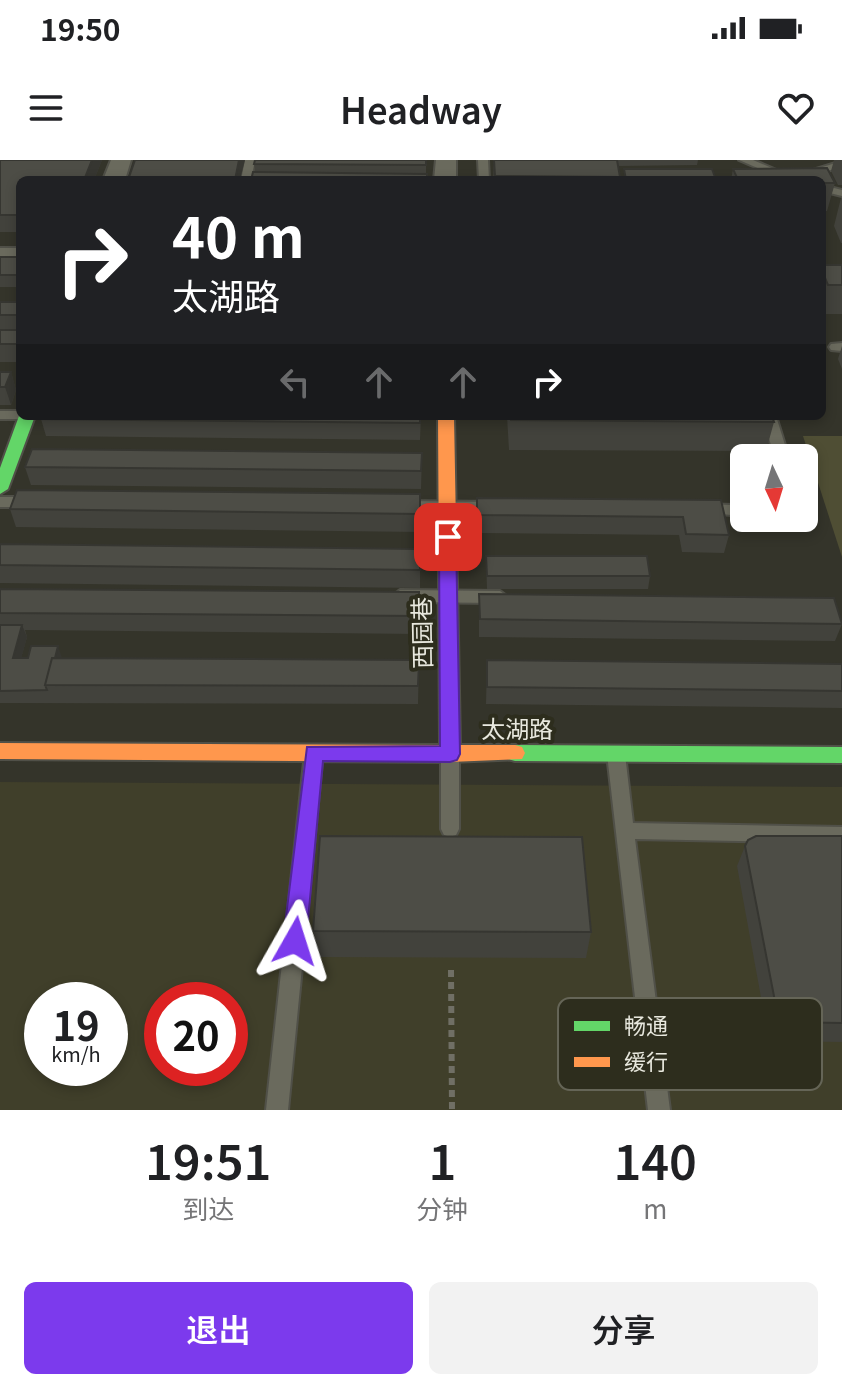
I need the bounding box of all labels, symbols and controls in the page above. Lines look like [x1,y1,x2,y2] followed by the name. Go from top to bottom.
[40,6,121,50] text: 19:50
[340,82,502,134] text: Headway
[24,86,68,130] icon: menu
[774,86,818,130] icon: heart
[172,193,305,274] text: 40 m
[40,208,144,312] icon: right
[172,268,280,320] text: 太湖路
[273,360,317,404] icon: left
[357,360,401,404] icon: ahead
[441,360,485,404] icon: ahead
[525,360,569,404] icon: right
[730,444,818,532] north arrow
[730,444,818,532] map controls
[414,503,482,571] pin
[426,515,470,559] icon: arrive
[402,597,439,669] street label: 西园巷
[481,710,553,745] street label: 太湖路
[253,899,337,983] position arrow
[144,982,248,1086] speed limit sign: 20
[52,995,100,1053] text: 19
[558,998,822,1090] legend
[624,1008,668,1040] text: 畅通
[51,1039,101,1068] text: km/h
[624,1044,668,1076] text: 缓行
[145,1124,271,1194] text: 19:51
[428,1124,456,1194] text: 1
[613,1124,697,1194] text: 140
[182,1189,234,1226] text: 到达
[416,1189,468,1226] text: 分钟
[643,1189,667,1226] text: m
[24,1282,413,1374] button: 退出
[429,1282,818,1374] button: 分享

